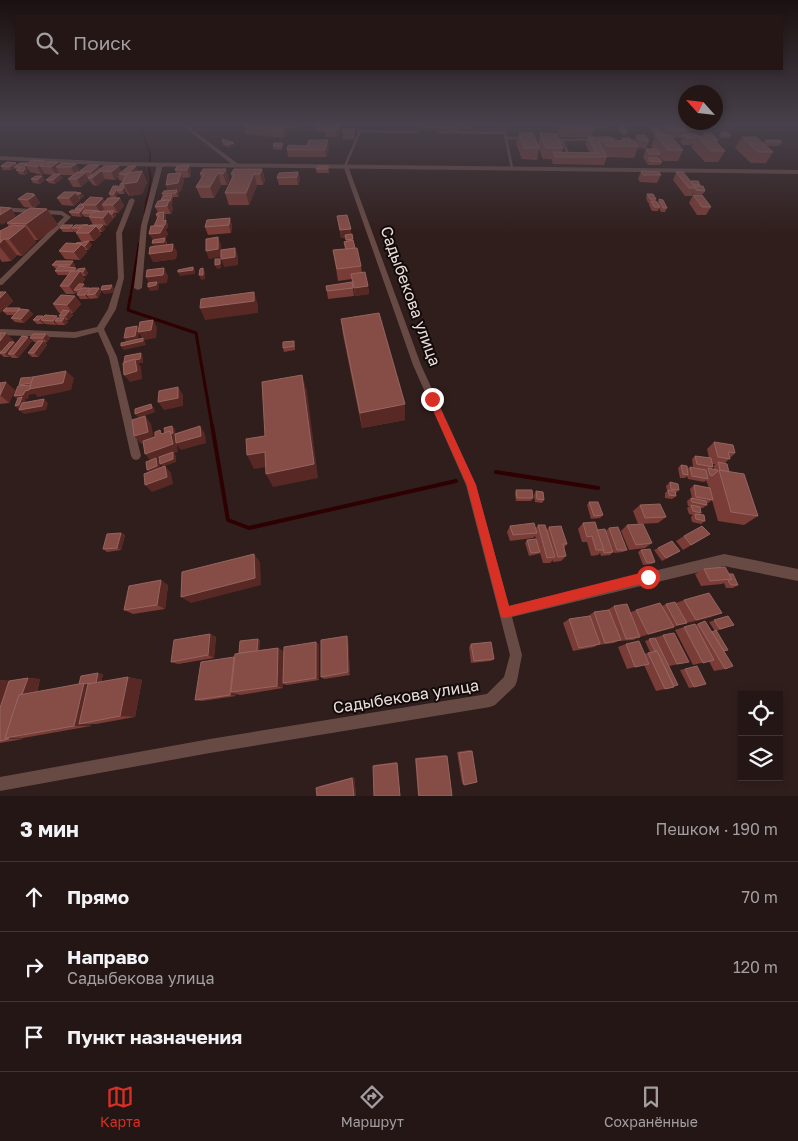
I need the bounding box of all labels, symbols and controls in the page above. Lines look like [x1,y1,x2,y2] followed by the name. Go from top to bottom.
[15,15,783,70] search box
[33,29,61,57] icon: search
[73,31,132,54] text: Поиск
[678,85,723,130] north arrow
[376,223,446,369] street label: Садыбекова улица
[421,388,444,411] route end
[637,566,660,589] route start
[332,675,480,717] street label: Садыбекова улица
[738,691,783,781] map controls
[738,691,783,736] button: locate
[738,736,783,781] button: layers
[20,816,79,842] text: 3 мин
[655,819,778,839] text: Пешком · 190 m
[20,883,48,911] icon: ahead
[67,885,129,908] text: Прямо
[741,887,778,907] text: 70 m
[67,945,149,968] text: Направо
[20,953,48,981] icon: right
[733,957,778,977] text: 120 m
[67,968,215,988] text: Садыбекова улица
[20,1023,48,1051] icon: arrive
[67,1025,242,1048] text: Пункт назначения
[100,1083,141,1130] tab: Карта
[341,1083,404,1130] tab: Маршрут
[604,1083,698,1130] tab: Сохранённые

